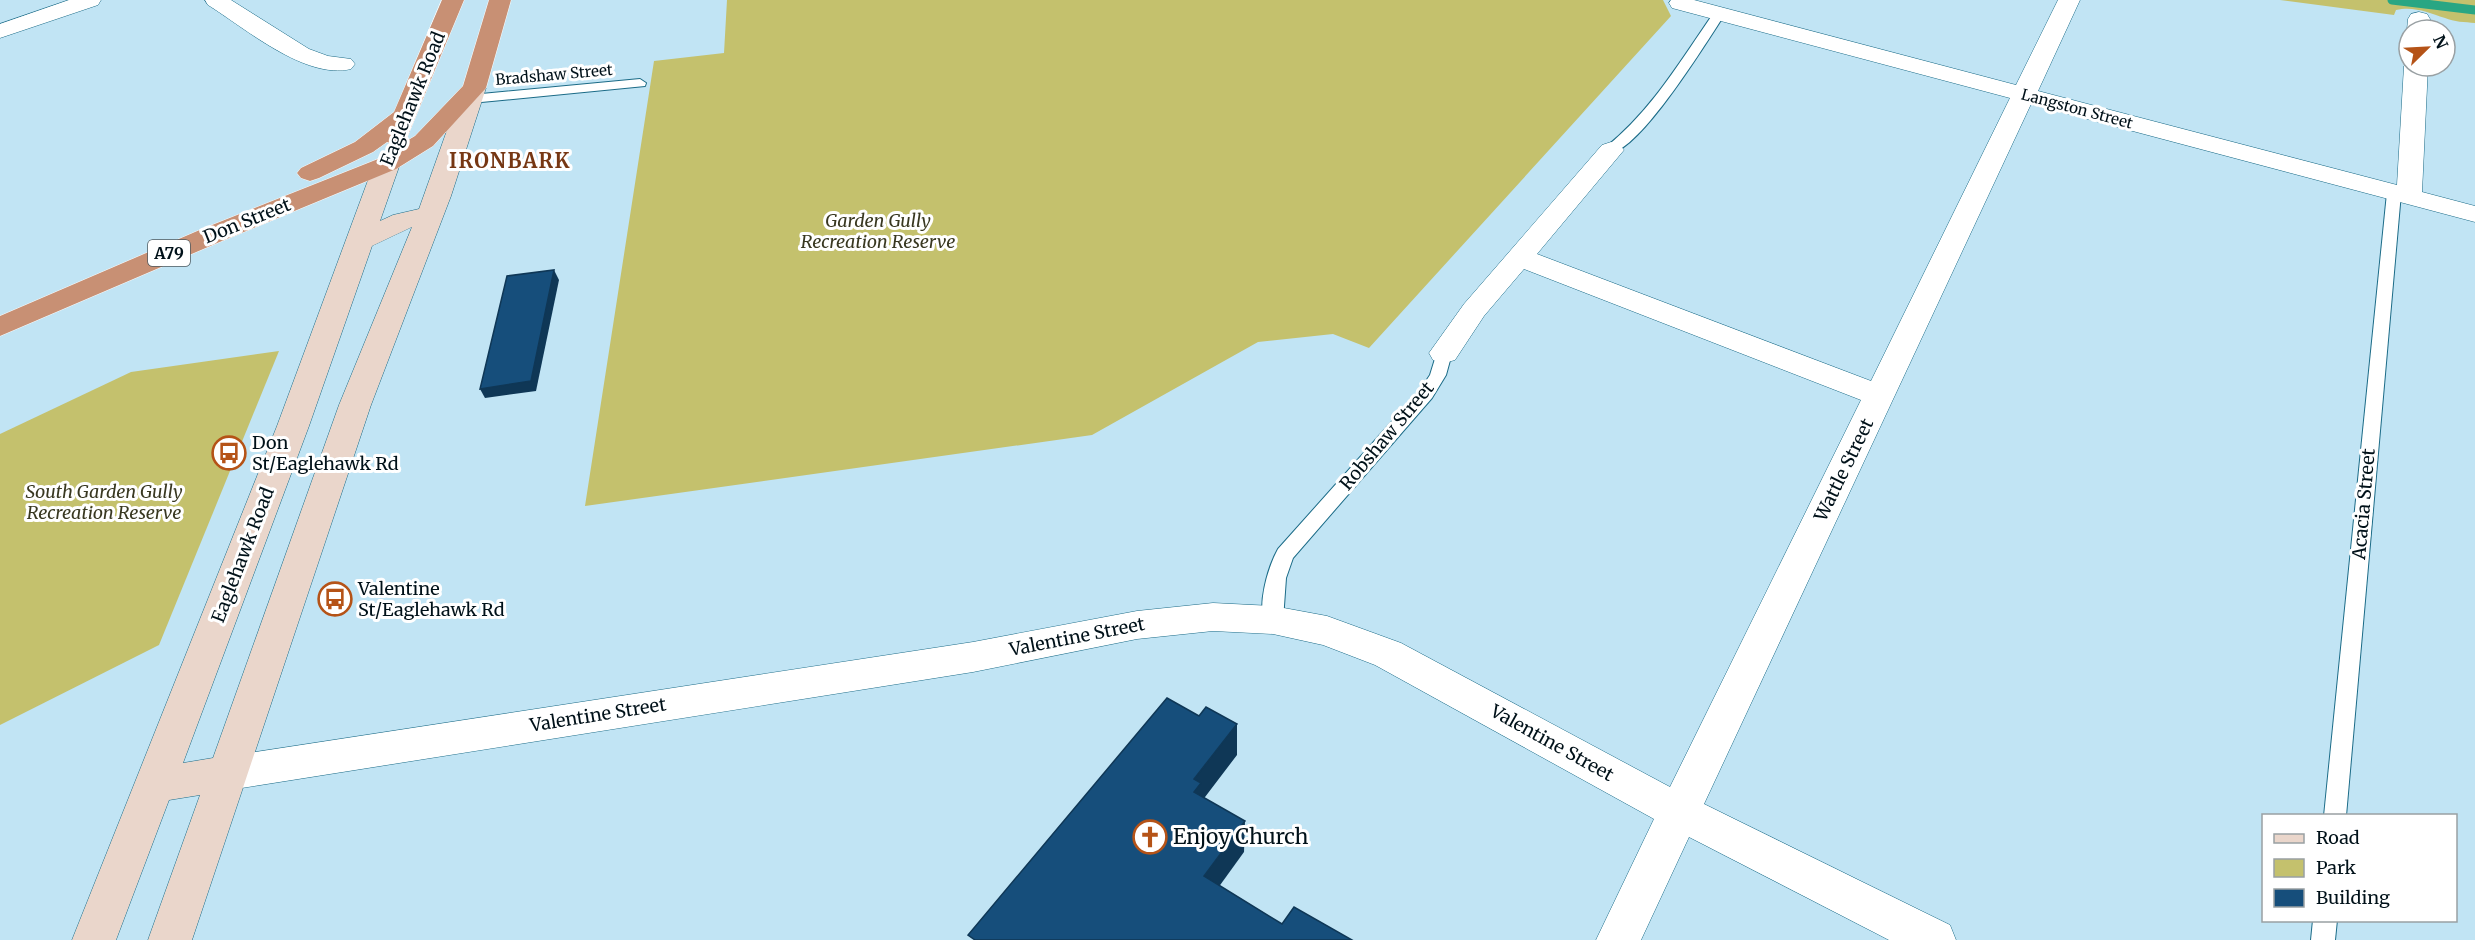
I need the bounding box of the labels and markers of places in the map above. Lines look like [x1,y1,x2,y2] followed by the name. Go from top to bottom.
[252,431,399,475] place label: Don St/Eaglehawk Rd
[211,435,247,471] bus stop icon: Don St/Eaglehawk Rd
[357,577,505,621] place label: Valentine St/Eaglehawk Rd
[317,581,353,617] bus stop icon: Valentine St/Eaglehawk Rd
[1132,819,1168,855] church icon: Enjoy Church
[1173,823,1309,850] place label: Enjoy Church

